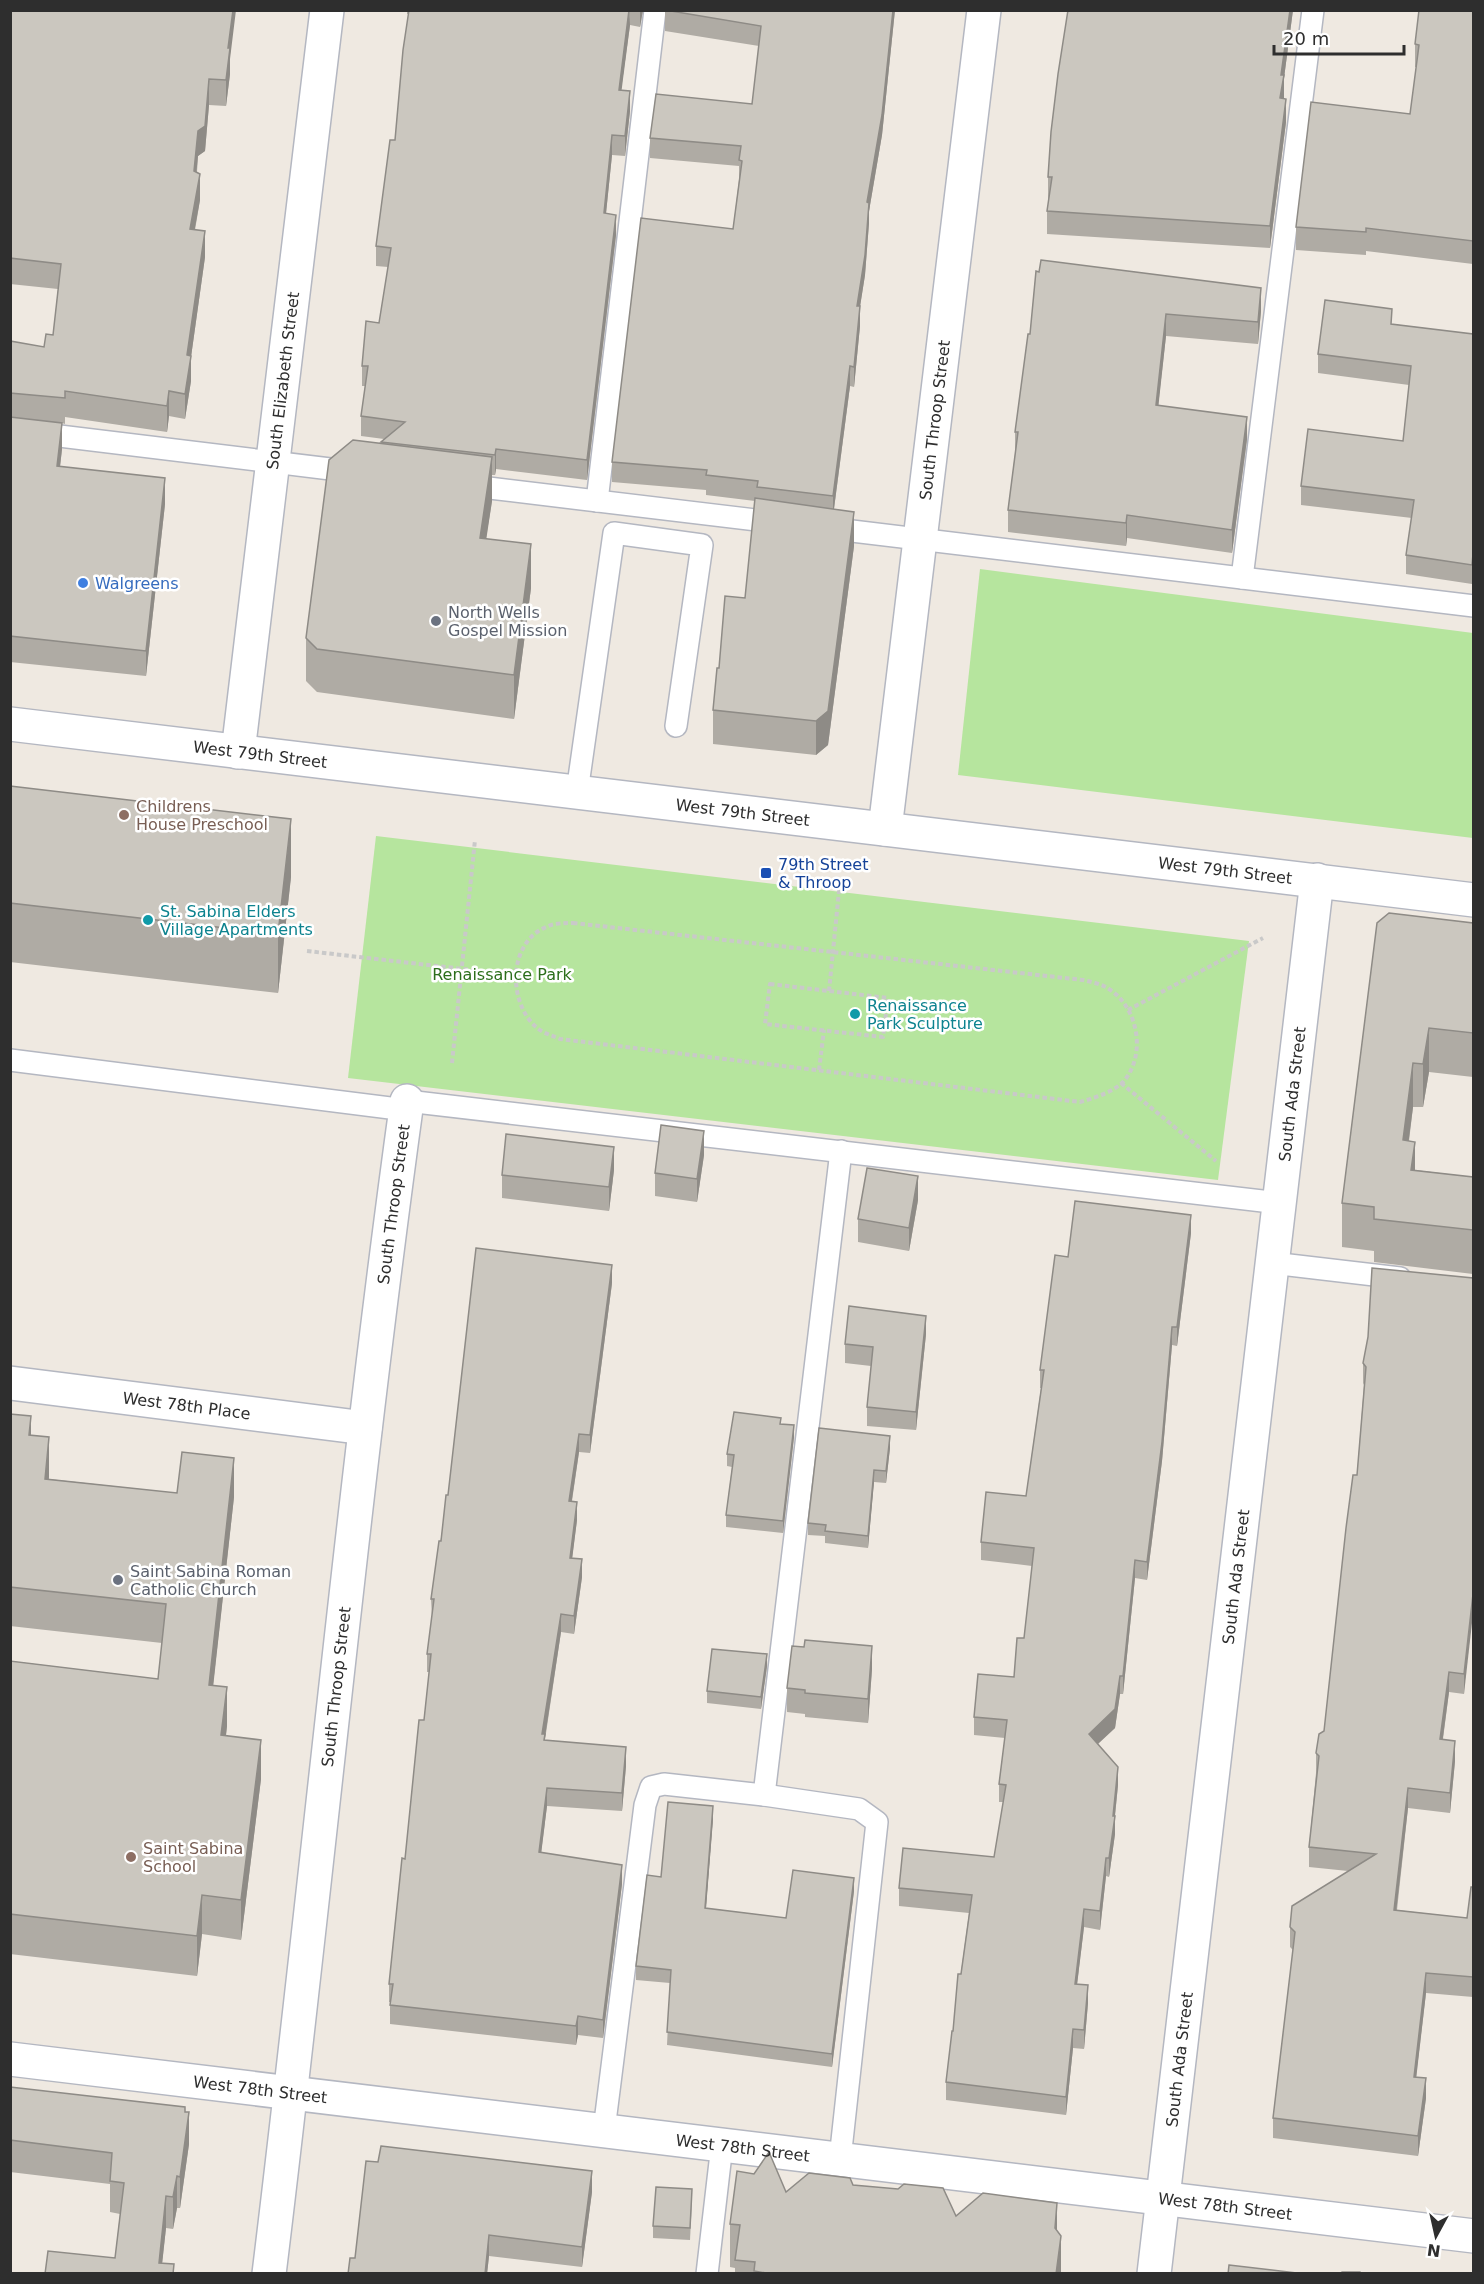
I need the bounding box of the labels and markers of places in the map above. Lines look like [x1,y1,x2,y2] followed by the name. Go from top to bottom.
[95,574,179,593] place label: Walgreens
[76,576,90,590] marker: Walgreens
[448,603,567,640] place label: North Wells Gospel Mission
[429,614,443,628] marker: North Wells Gospel Mission
[136,797,268,834] place label: Childrens House Preschool
[117,808,131,822] marker: Childrens House Preschool
[778,855,868,892] place label: 79th Street & Throop
[759,866,773,880] marker: 79th Street & Throop
[160,902,313,939] place label: St. Sabina Elders Village Apartments
[141,913,155,927] marker: St. Sabina Elders Village Apartments
[867,996,983,1033] place label: Renaissance Park Sculpture
[848,1007,862,1021] marker: Renaissance Park Sculpture
[130,1562,291,1599] place label: Saint Sabina Roman Catholic Church
[111,1573,125,1587] marker: Saint Sabina Roman Catholic Church
[143,1839,243,1876] place label: Saint Sabina School
[124,1850,138,1864] marker: Saint Sabina School

